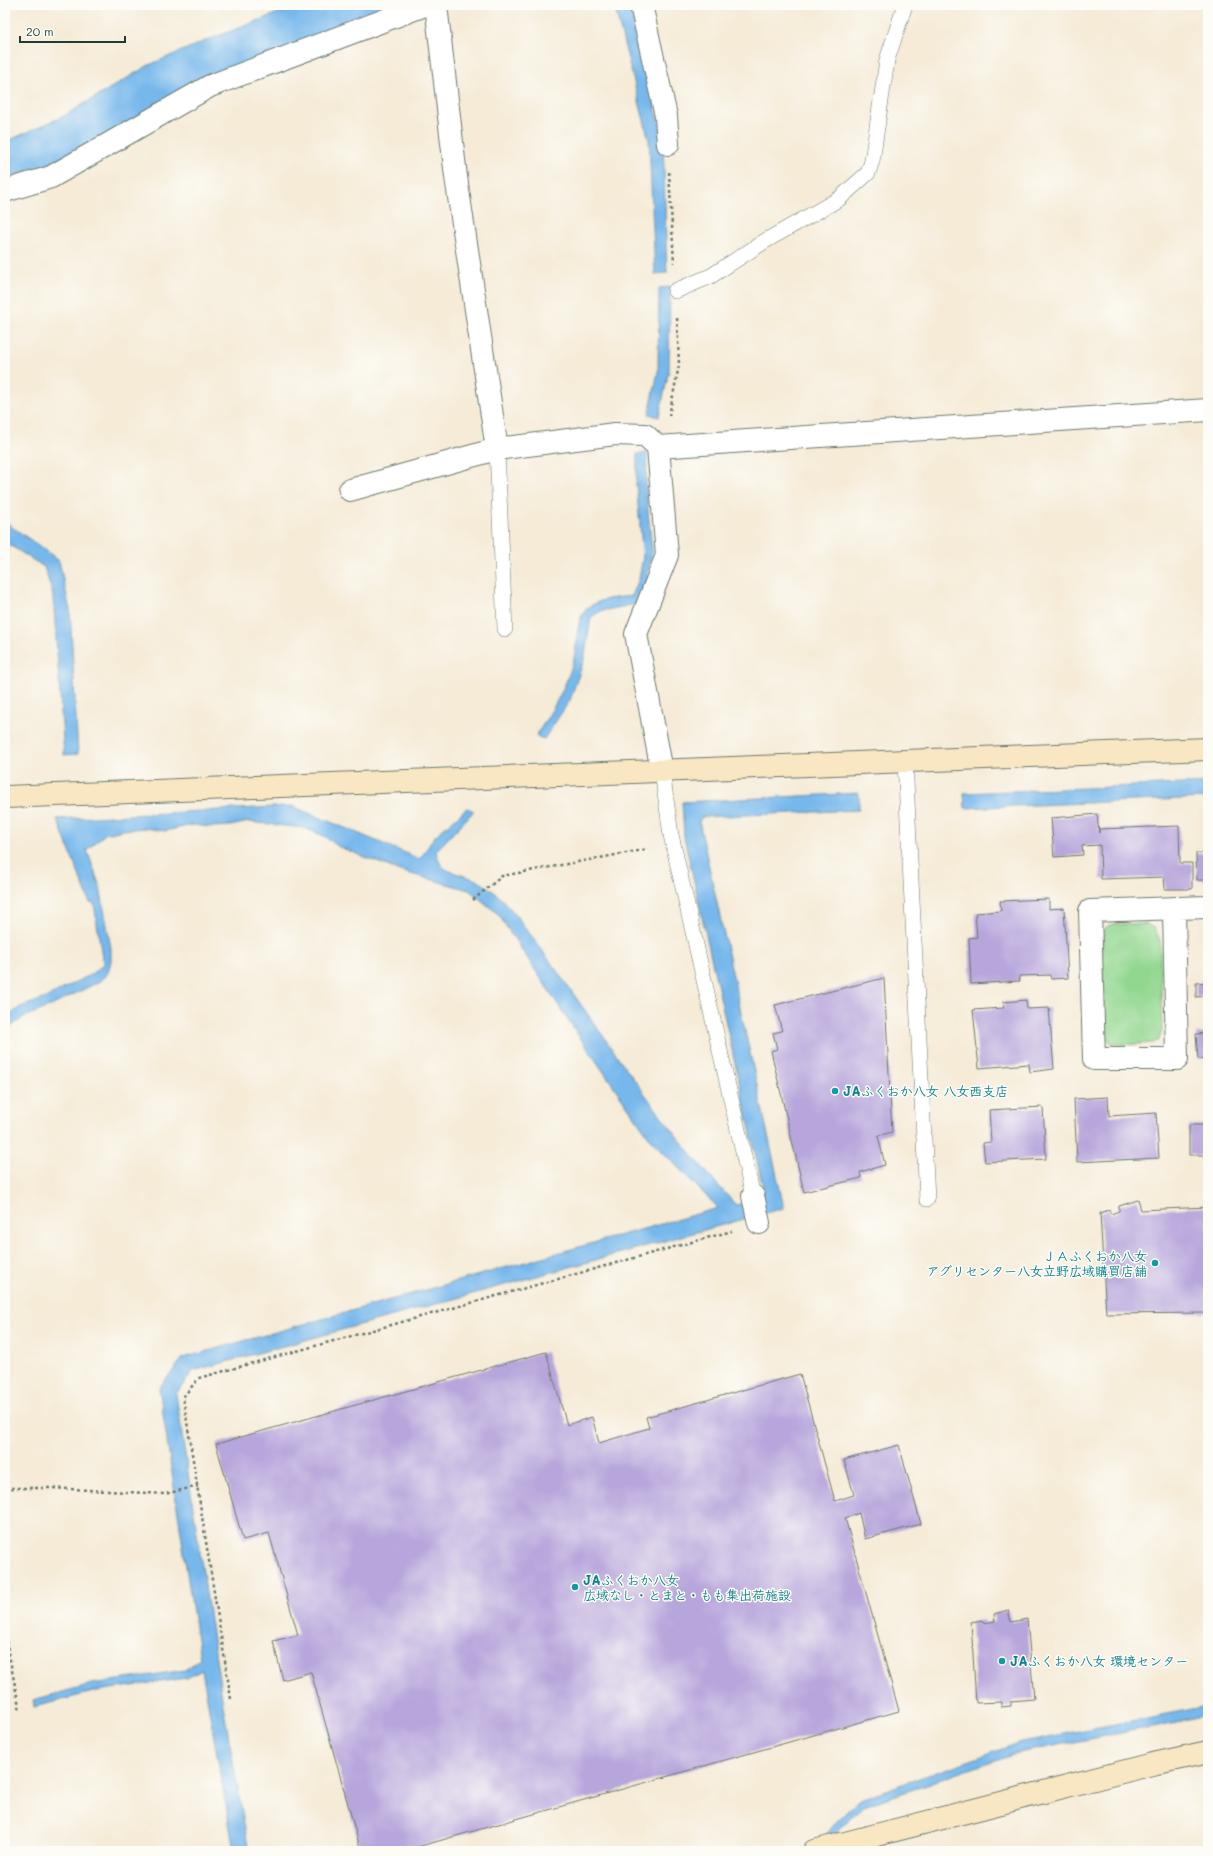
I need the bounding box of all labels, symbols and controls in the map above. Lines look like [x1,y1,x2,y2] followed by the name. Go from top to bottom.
[20,18,125,44] scale bar
[26,23,54,39] text: 20 m
[843,1082,1008,1099] place label: JAふくおか八女 八女西支店
[830,1086,840,1096] marker: JAふくおか八女 八女西支店
[927,1247,1147,1279] place label: ＪＡふくおか八女 アグリセンター八女立野広域購買店舗
[1150,1258,1160,1268] marker: ＪＡふくおか八女 アグリセンター八女立野広域購買店舗
[583,1571,791,1603] place label: JAふくおか八女 広域なし・とまと・もも集出荷施設
[570,1582,580,1592] marker: JAふくおか八女 広域なし・とまと・もも集出荷施設
[1010,1652,1188,1669] place label: JAふくおか八女 環境センター
[997,1656,1007,1666] marker: JAふくおか八女 環境センター

